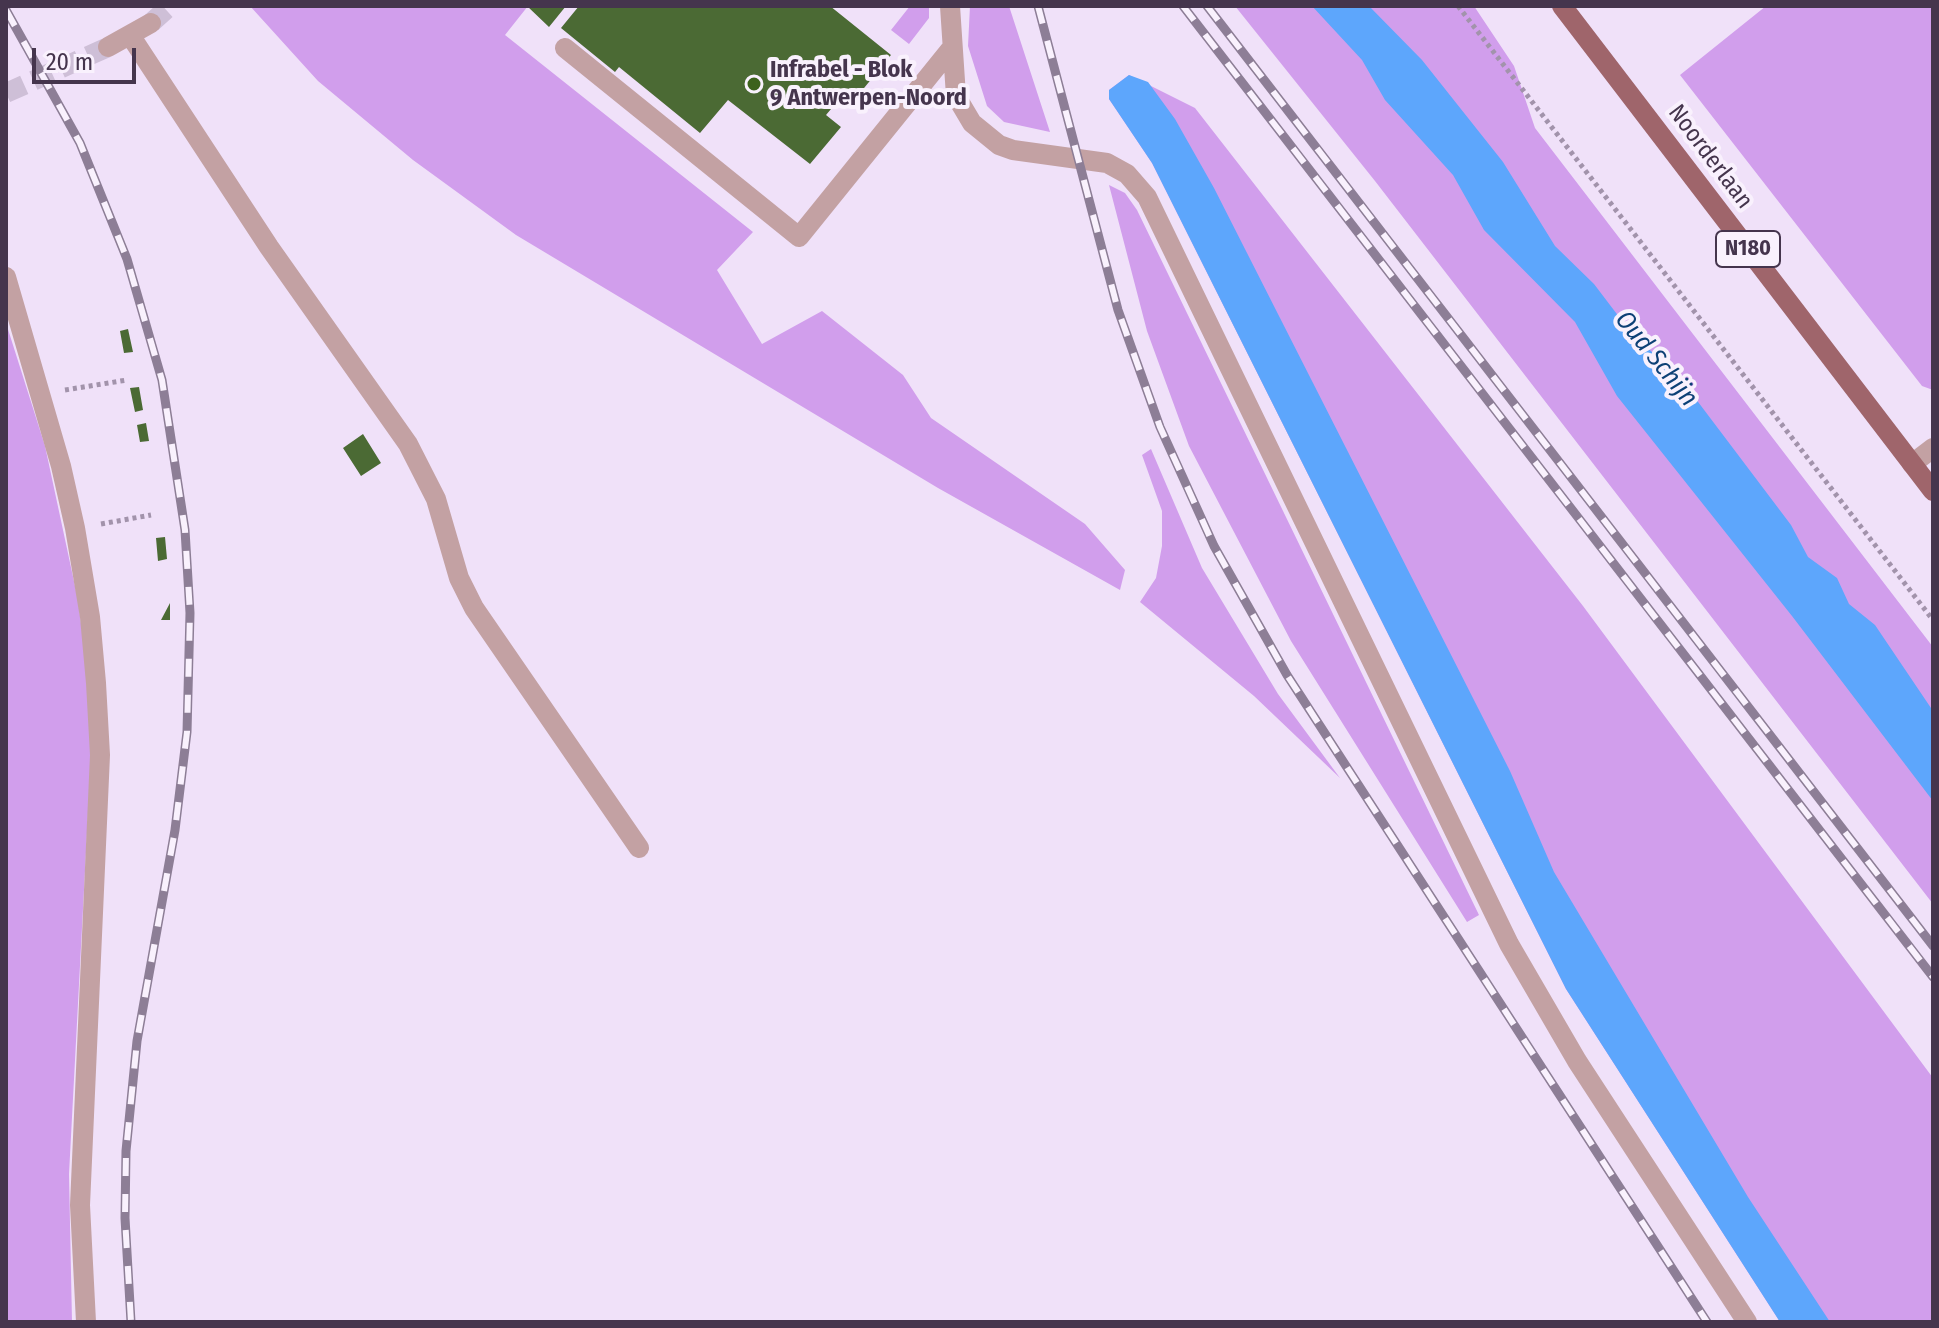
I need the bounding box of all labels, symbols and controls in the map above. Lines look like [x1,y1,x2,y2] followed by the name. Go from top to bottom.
[36,32,140,82] scale bar
[46,48,93,76] text: 20 m
[770,56,967,112] place label: Infrabel - Blok 9 Antwerpen-Noord
[745,75,763,93] marker: Infrabel - Blok 9 Antwerpen-Noord
[1662,99,1758,215] street label: Noorderlaan
[1716,231,1780,267] road number: N180
[1608,305,1704,413] water label: Oud Schijn

